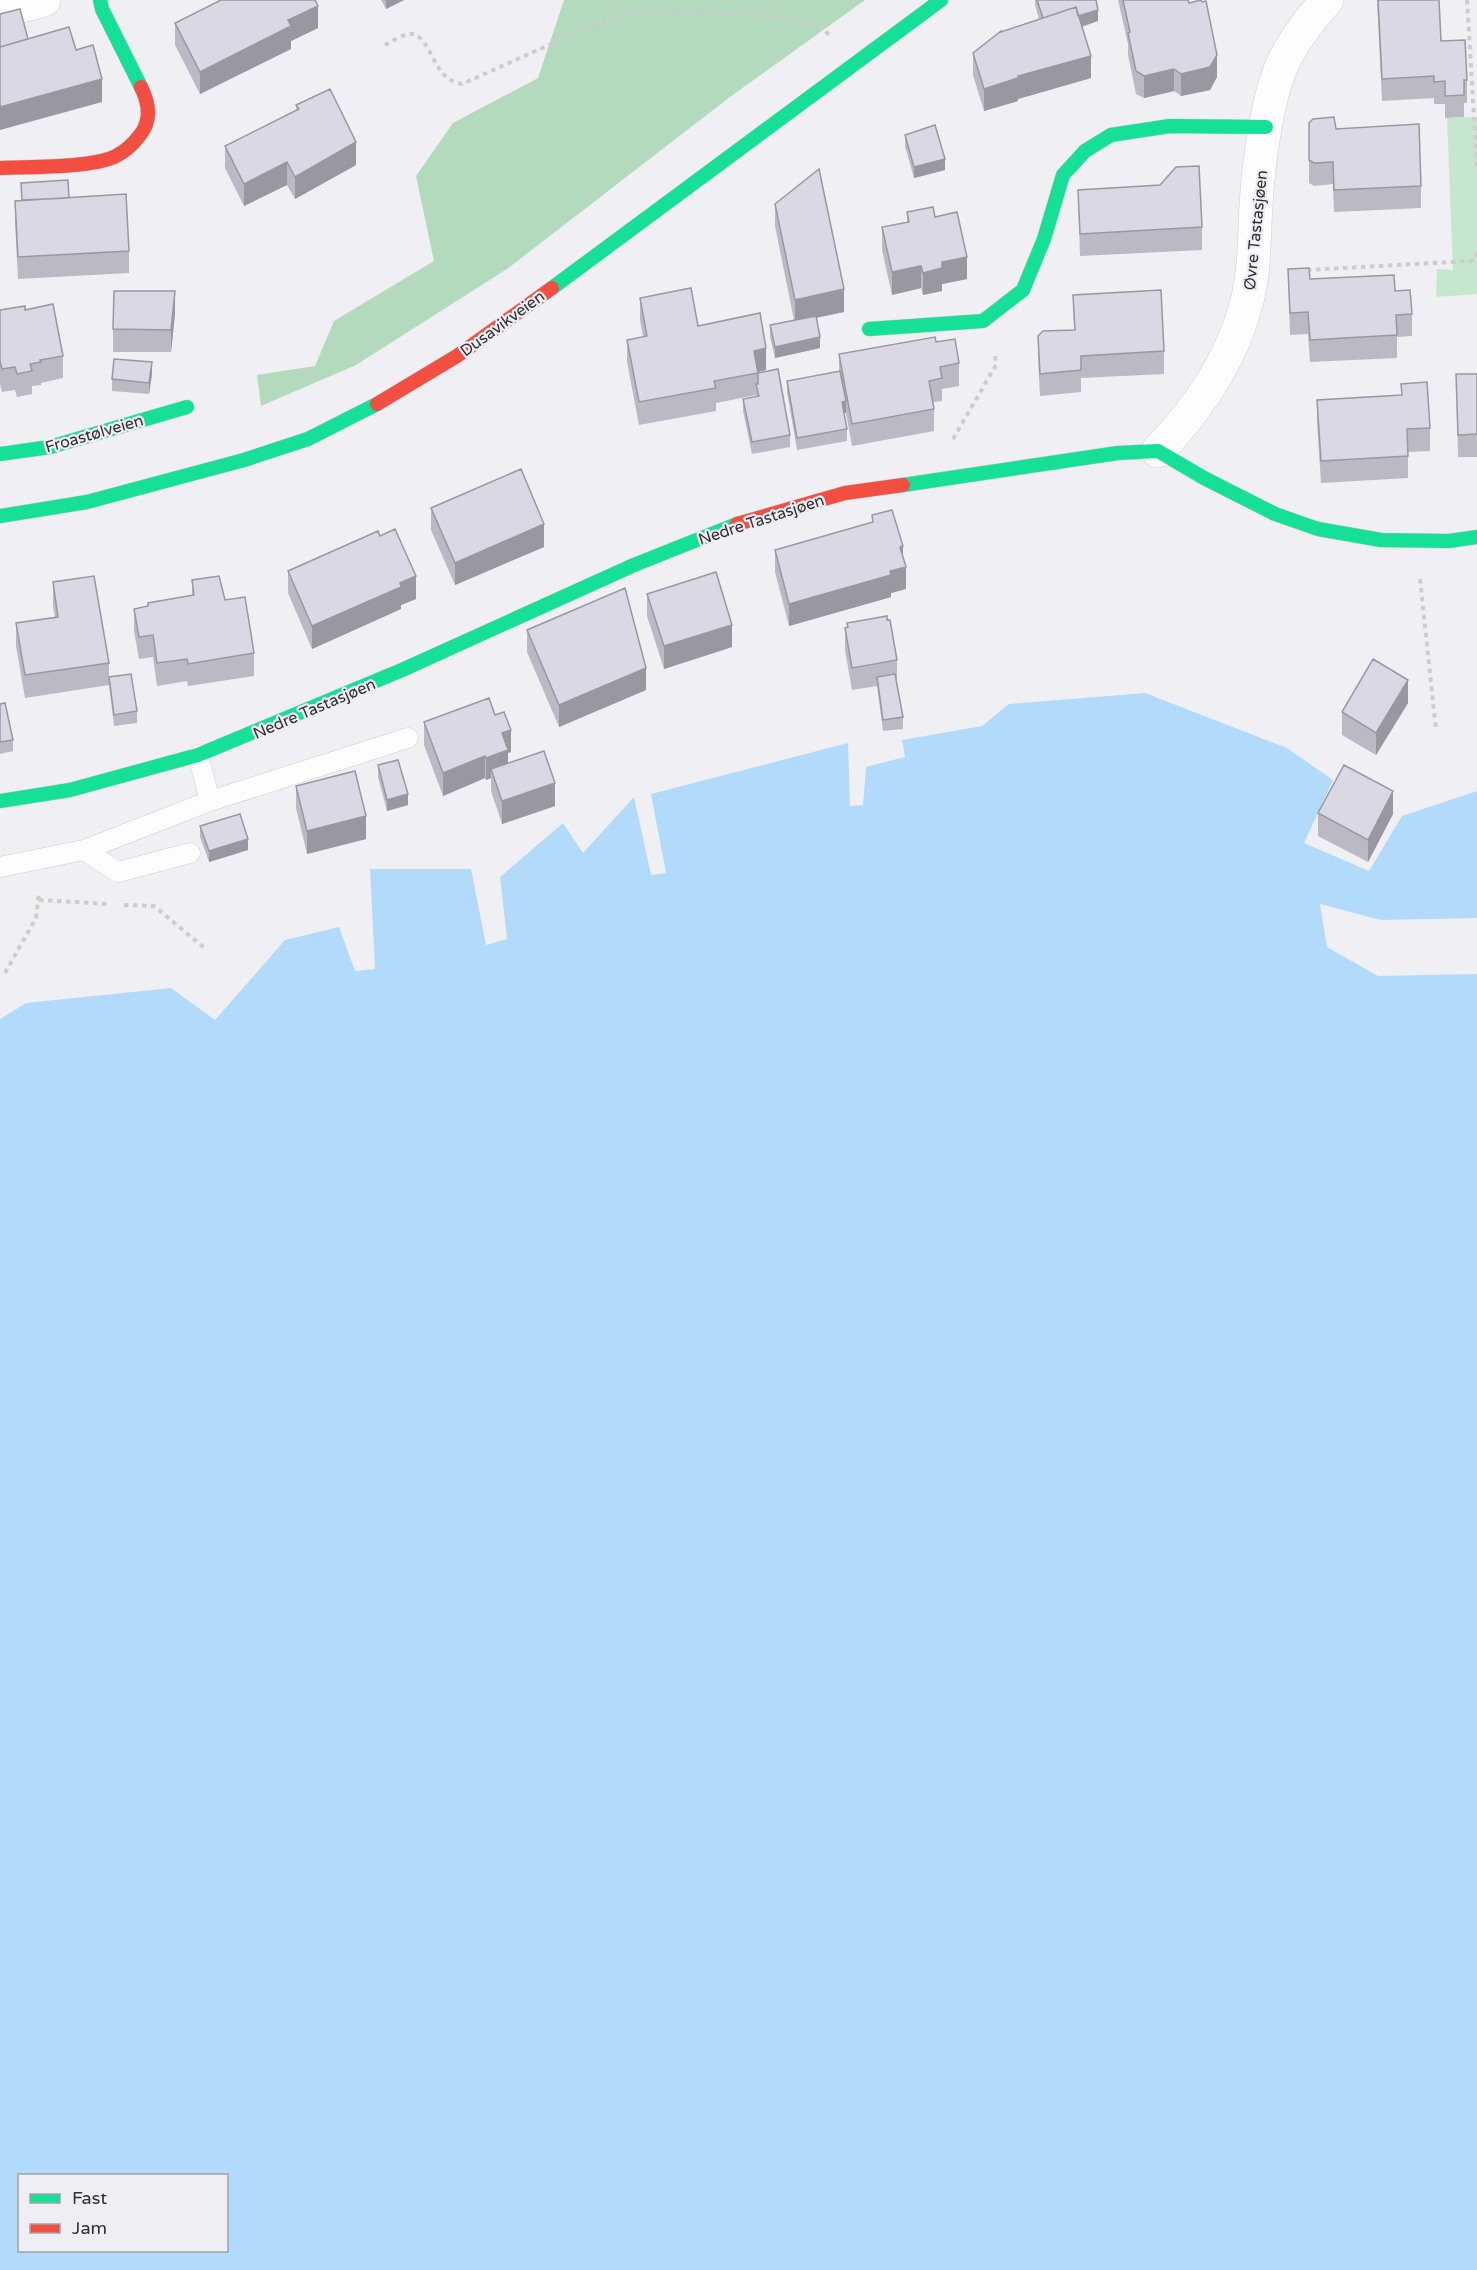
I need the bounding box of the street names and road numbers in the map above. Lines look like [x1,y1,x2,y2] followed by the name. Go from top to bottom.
[1240,169,1272,291] street label: Øvre Tastasjøen
[456,286,549,361] street label: Dusavikveien
[43,410,146,458] street label: Froastølveien
[696,490,827,550] street label: Nedre Tastasjøen
[250,674,379,744] street label: Nedre Tastasjøen

